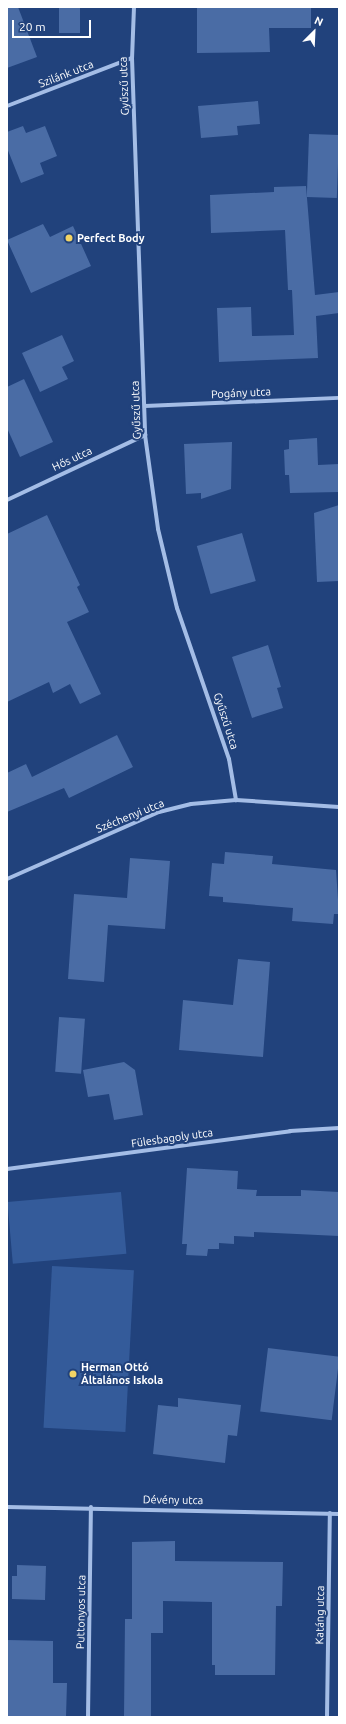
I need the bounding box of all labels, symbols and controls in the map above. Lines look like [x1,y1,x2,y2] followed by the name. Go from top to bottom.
[14,12,93,38] scale bar
[294,12,334,52] north arrow
[313,14,325,28] text: N
[19,20,46,33] text: 20 m
[116,56,132,116] street label: Gyűszű utca
[37,57,95,91] street label: Szilánk utca
[77,231,145,245] place label: Perfect Body
[64,233,74,243] marker: Perfect Body
[128,380,144,440] street label: Gyűszű utca
[211,385,271,401] street label: Pogány utca
[50,444,94,474] street label: Hős utca
[211,691,241,751] street label: Gyűszű utca
[94,796,166,836] street label: Széchenyi utca
[130,1126,214,1150] street label: Fülesbagoly utca
[81,1361,163,1387] place label: Herman Ottó Általános Iskola
[68,1369,78,1379] marker: Herman Ottó Általános Iskola
[143,1493,203,1507] street label: Dévény utca
[74,1575,88,1649] street label: Puttonyos utca
[313,1586,327,1644] street label: Katáng utca

